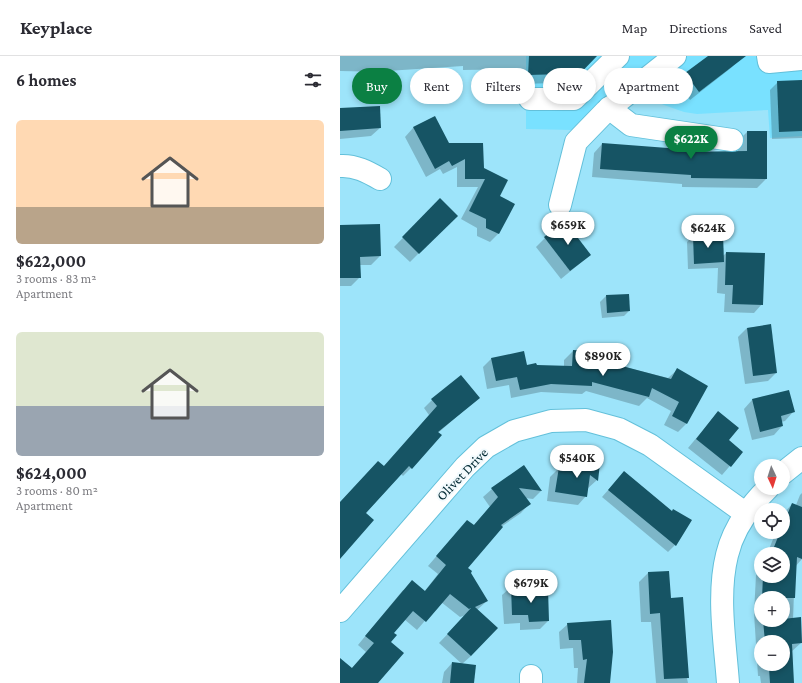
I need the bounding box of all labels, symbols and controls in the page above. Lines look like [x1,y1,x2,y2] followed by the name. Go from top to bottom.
[20,17,92,38] text: Keyplace
[622,20,647,36] text: Map
[669,20,727,36] text: Directions
[749,20,782,36] text: Saved
[352,68,402,104] chip: Buy
[410,68,463,104] chip: Rent
[471,68,535,104] chip: Filters
[543,68,596,104] chip: New
[604,68,693,104] chip: Apartment
[302,69,324,91] icon: filters
[16,71,76,90] text: 6 homes
[663,126,719,160] pin: $622K
[674,131,708,146] text: $622K
[134,146,206,218] icon: home
[540,212,596,246] pin: $659K
[680,215,736,249] pin: $624K
[550,217,586,232] text: $659K
[690,220,726,235] text: $624K
[16,252,86,271] text: $622,000
[16,271,96,286] text: 3 rooms · 83 m²
[16,286,73,301] text: Apartment
[575,343,631,377] pin: $890K
[584,348,622,363] text: $890K
[134,358,206,430] icon: home
[433,444,491,504] street label: Olivet Drive
[549,445,605,479] pin: $540K
[559,450,595,465] text: $540K
[754,459,790,495] north arrow
[754,459,790,671] map controls
[16,464,87,483] text: $624,000
[16,483,98,498] text: 3 rooms · 80 m²
[16,498,73,513] text: Apartment
[754,503,790,539] button: locate
[754,547,790,583] button: layers
[503,570,559,604] pin: $679K
[514,575,548,590] text: $679K
[754,591,790,627] button: +
[754,635,790,671] button: −

